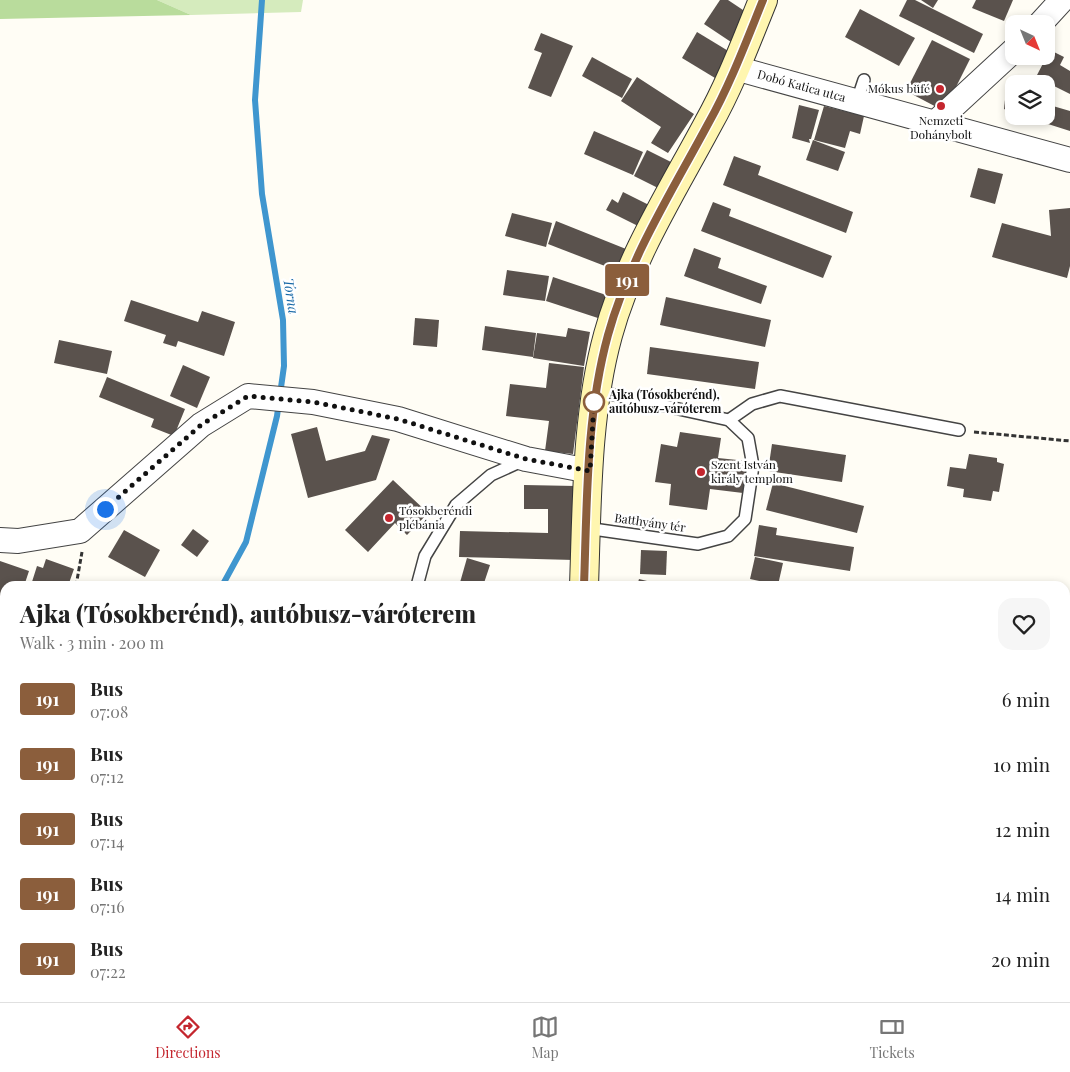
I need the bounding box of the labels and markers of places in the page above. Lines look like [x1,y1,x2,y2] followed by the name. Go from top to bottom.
[868,80,930,96] place label: Mókus büfé
[934,83,946,95] marker: Mókus büfé
[935,100,947,112] marker: Nemzeti Dohánybolt
[910,112,973,142] place label: Nemzeti Dohánybolt
[608,386,721,416] place label: Ajka (Tósokberénd), autóbusz-váróterem
[583,391,605,413] marker: Ajka (Tósokberénd), autóbusz-váróterem
[711,456,793,486] place label: Szent István király templom
[695,466,707,478] marker: Szent István király templom
[399,502,473,532] place label: Tósokberéndi plébánia
[383,512,395,524] marker: Tósokberéndi plébánia

